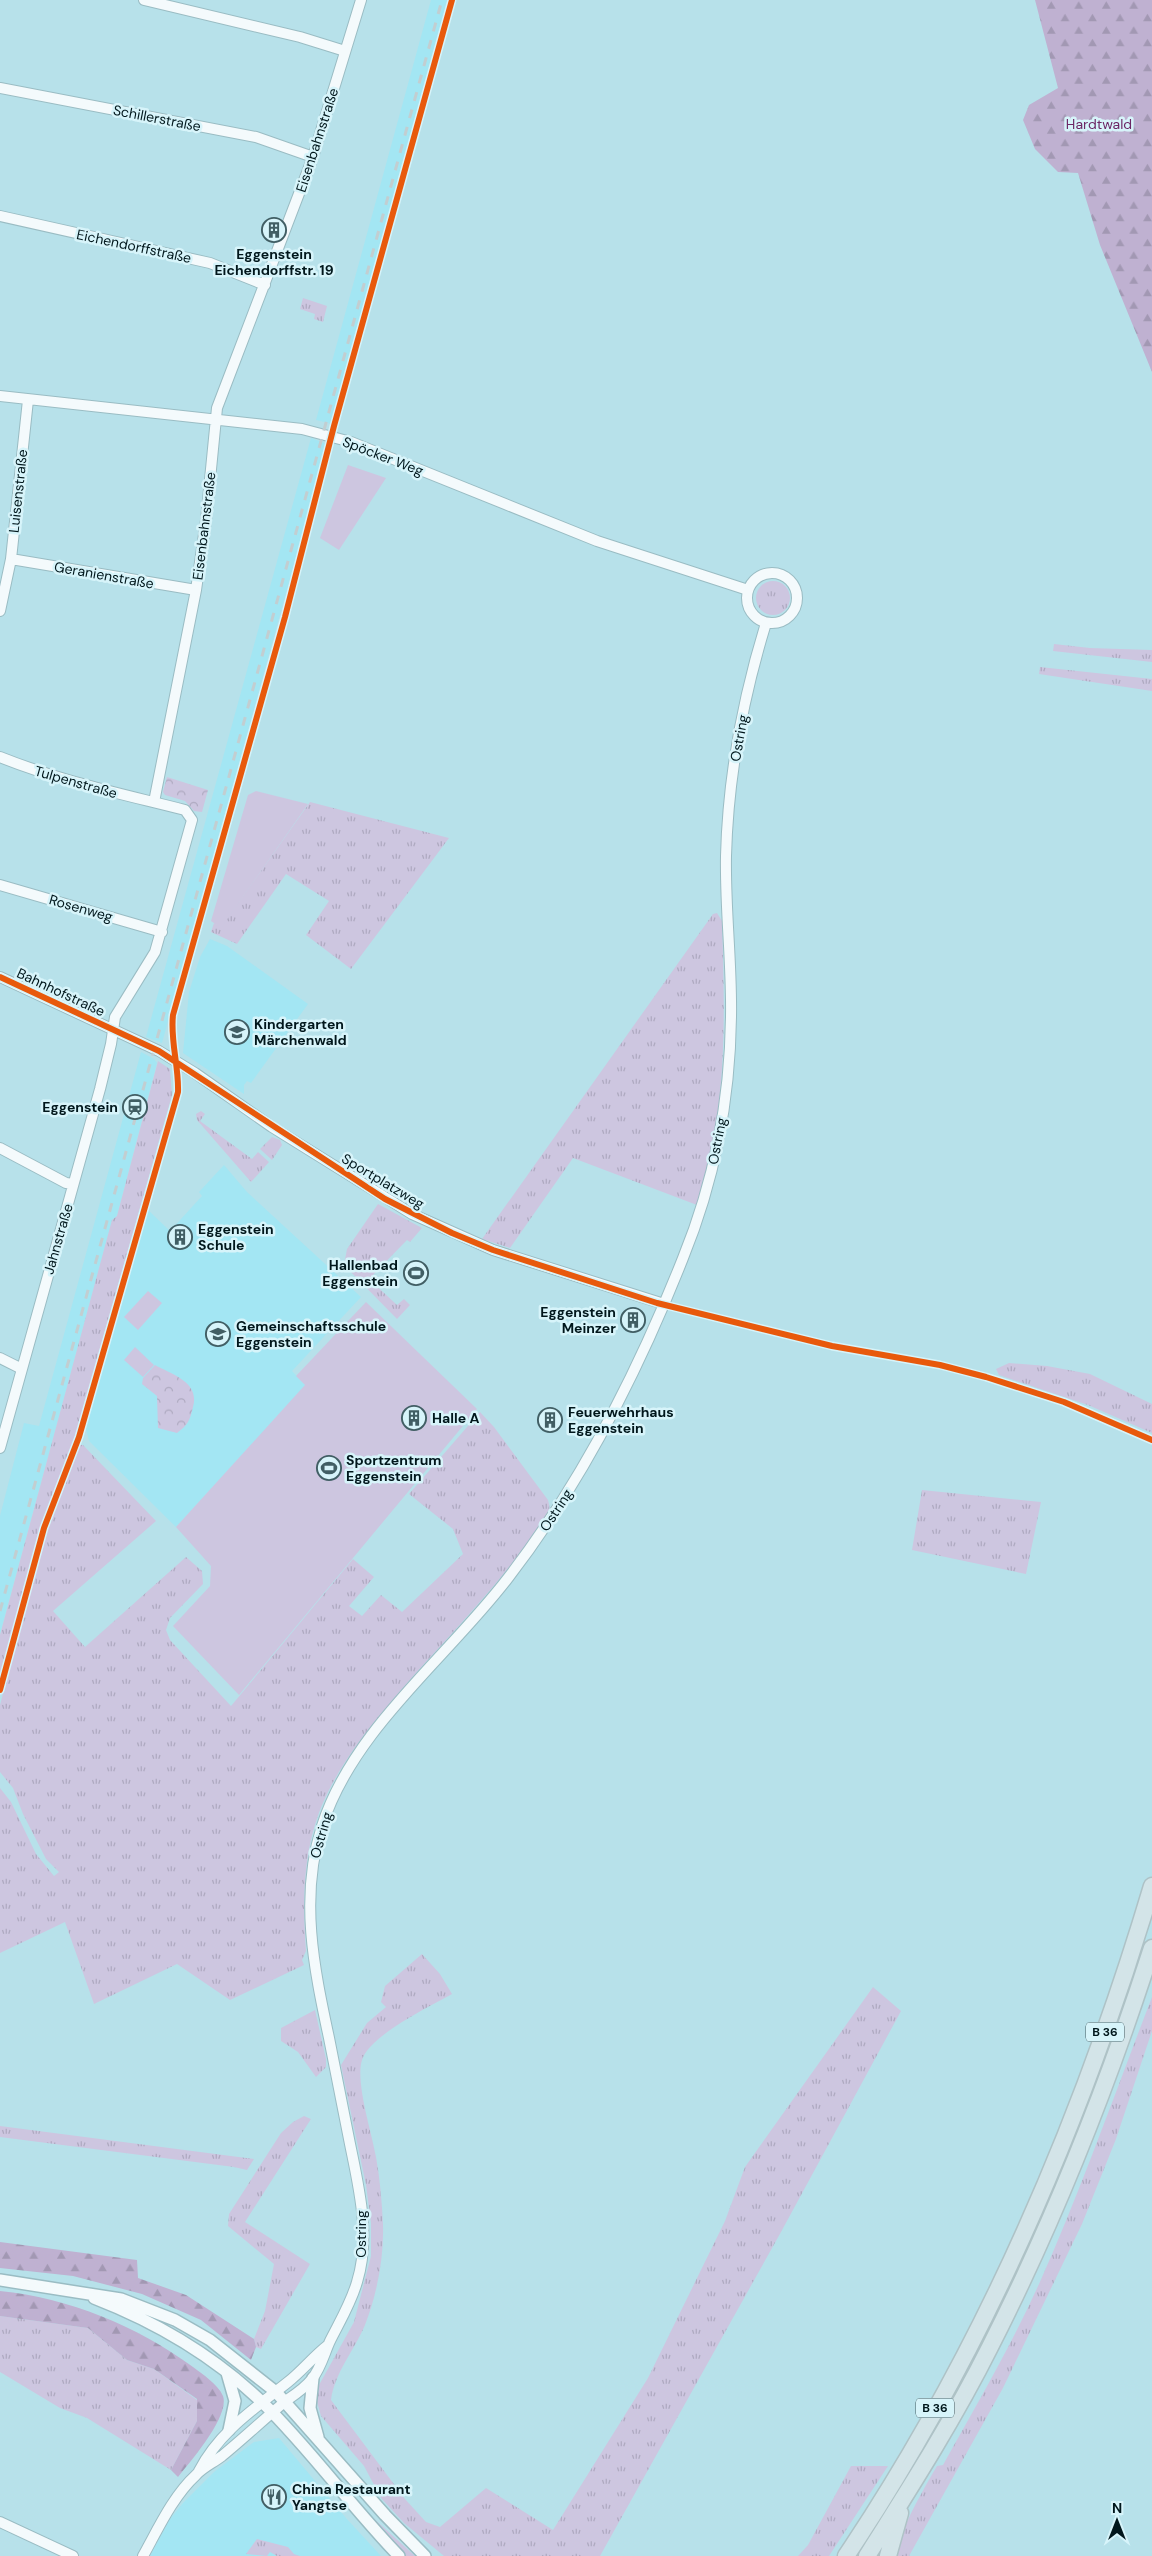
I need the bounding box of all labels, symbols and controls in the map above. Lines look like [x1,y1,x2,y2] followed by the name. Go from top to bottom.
[292,85,342,195] street label: Eisenbahnstraße
[112,101,202,135] street label: Schillerstraße
[1066,115,1132,133] park label: Hardtwald
[261,217,287,243] building icon: Eggenstein Eichendorffstr. 19
[75,225,193,267] street label: Eichendorffstraße
[214,245,334,279] place label: Eggenstein Eichendorffstr. 19
[340,432,426,480] street label: Spöcker Weg
[5,448,31,534] street label: Luisenstraße
[188,471,220,581] street label: Eisenbahnstraße
[53,557,155,593] street label: Geranienstraße
[726,713,752,763] street label: Ostring
[33,762,119,802] street label: Tulpenstraße
[47,890,115,926] street label: Rosenweg
[14,964,108,1020] street label: Bahnhofstraße
[254,1015,347,1049] place label: Kindergarten Märchenwald
[224,1019,250,1045] school or university icon: Kindergarten Märchenwald
[122,1094,148,1120] station icon: Eggenstein
[42,1098,118,1116] place label: Eggenstein
[704,1116,730,1166] street label: Ostring
[338,1149,428,1213] street label: Sportplatzweg
[39,1202,77,1276] street label: Jahnstraße
[198,1220,274,1254] place label: Eggenstein Schule
[167,1224,193,1250] building icon: Eggenstein Schule
[322,1256,398,1290] place label: Hallenbad Eggenstein
[403,1260,429,1286] sports icon: Hallenbad Eggenstein
[540,1303,616,1337] place label: Eggenstein Meinzer
[620,1307,646,1333] building icon: Eggenstein Meinzer
[236,1317,386,1351] place label: Gemeinschaftsschule Eggenstein
[205,1321,231,1347] school or university icon: Gemeinschaftsschule Eggenstein
[568,1403,674,1437] place label: Feuerwehrhaus Eggenstein
[401,1405,427,1431] building icon: Halle A
[537,1407,563,1433] building icon: Feuerwehrhaus Eggenstein
[432,1409,479,1427] place label: Halle A
[346,1451,441,1485] place label: Sportzentrum Eggenstein
[316,1455,342,1481] sports icon: Sportzentrum Eggenstein
[536,1485,577,1535] street label: Ostring
[306,1810,336,1860] street label: Ostring
[1086,2022,1124,2041] road number: B 36
[352,2210,370,2258] street label: Ostring
[916,2398,954,2418] road number: B 36
[292,2480,411,2514] place label: China Restaurant Yangtse
[261,2484,287,2510] restaurant icon: China Restaurant Yangtse
[1092,2496,1142,2546] north arrow
[1112,2499,1122,2517] text: N

